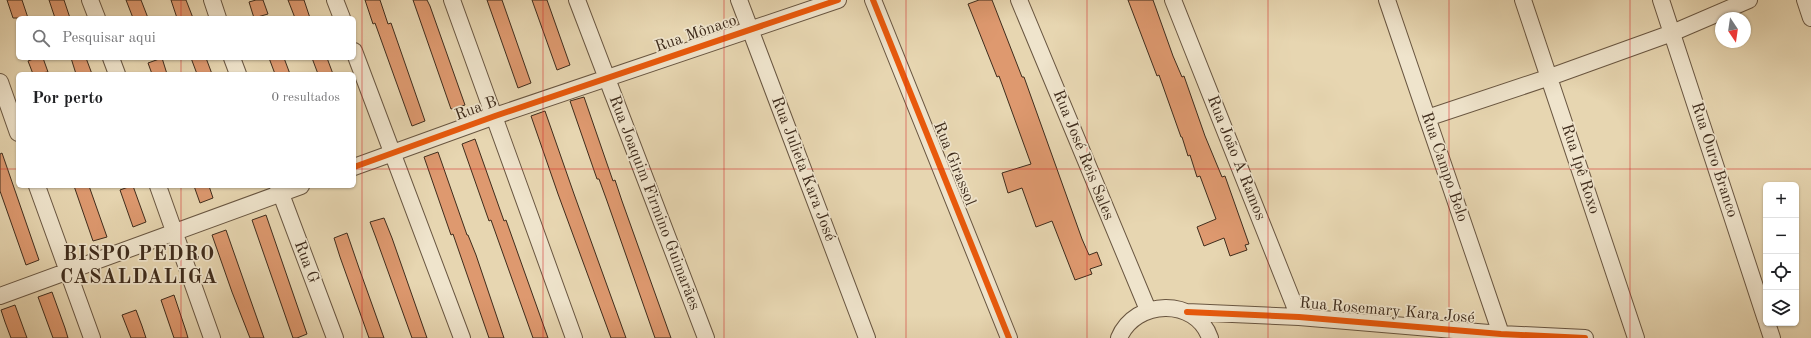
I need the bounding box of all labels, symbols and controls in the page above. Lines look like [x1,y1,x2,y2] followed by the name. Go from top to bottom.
[1715,12,1751,48] north arrow
[653,13,739,55] street label: Rua Mônaco
[16,16,356,60] search box
[30,27,52,49] icon: search
[62,31,156,46] text: Pesquisar aqui
[1050,88,1116,222] street label: Rua José Reis Sales
[32,90,103,107] text: Por perto
[272,91,340,104] text: 0 resultados
[606,93,702,313] street label: Rua Joaquim Firmino Guimarães
[1204,93,1268,223] street label: Rua João A Ramos
[453,94,499,124] street label: Rua B
[768,95,838,243] street label: Rua Julieta Kara José
[1688,100,1740,220] street label: Rua Ouro Branco
[1418,110,1470,224] street label: Rua Campo Belo
[930,120,978,208] street label: Rua Girassol
[1558,122,1602,216] street label: Rua Ipê Roxo
[1763,182,1799,326] map controls
[1763,182,1799,218] button: +
[1763,218,1799,254] button: −
[291,239,322,286] street label: Rua G
[60,245,218,288] district label: BISPO PEDRO CASALDALIGA
[1763,254,1799,290] button: locate
[1763,290,1799,326] button: layers
[1299,295,1475,327] street label: Rua Rosemary Kara José

